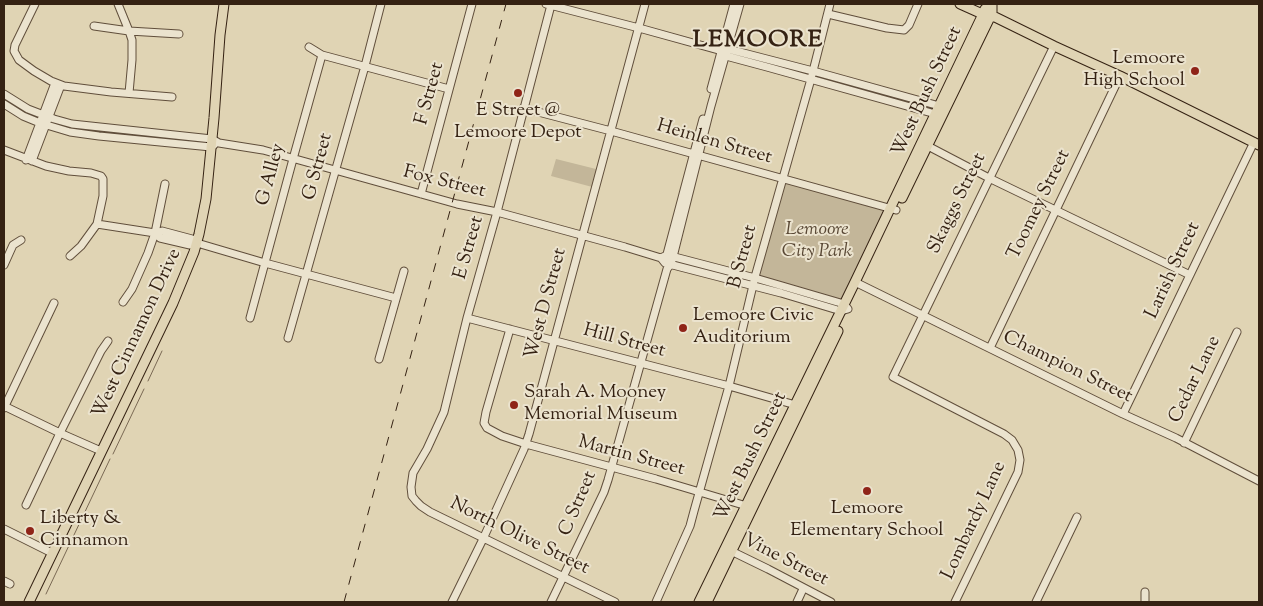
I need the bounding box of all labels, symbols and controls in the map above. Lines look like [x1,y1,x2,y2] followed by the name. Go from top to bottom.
[888,23,968,161] street label: West Bush Street
[692,28,824,56] district label: LEMOORE
[1083,49,1185,93] place label: Lemoore High School
[412,60,450,128] street label: F Street
[1189,65,1201,77] marker: Lemoore High School
[512,87,524,99] marker: E Street @ Lemoore Depot
[454,101,582,145] place label: E Street @ Lemoore Depot
[654,116,774,170] street label: Heinlen Street
[299,131,339,203] street label: G Street
[253,141,291,209] street label: G Alley
[1004,146,1076,264] street label: Toomey Street
[924,150,992,258] street label: Skaggs Street
[401,162,487,204] street label: Fox Street
[450,214,490,282] street label: E Street
[1142,219,1206,323] street label: Larish Street
[782,220,852,264] park label: Lemoore City Park
[725,223,763,291] street label: B Street
[89,245,187,423] street label: West Cinnamon Drive
[521,246,573,362] street label: West D Street
[693,306,814,350] place label: Lemoore Civic Auditorium
[580,320,668,364] street label: Hill Street
[677,322,689,334] marker: Lemoore Civic Auditorium
[998,327,1136,409] street label: Champion Street
[1165,333,1227,427] street label: Cedar Lane
[524,383,678,427] place label: Sarah A. Mooney Memorial Museum
[711,389,793,525] street label: West Bush Street
[508,399,520,411] marker: Sarah A. Mooney Memorial Museum
[575,432,687,482] street label: Martin Street
[938,458,1012,584] street label: Lombardy Lane
[555,468,603,540] street label: C Street
[861,485,873,497] marker: Lemoore Elementary School
[446,493,592,581] street label: North Olive Street
[790,499,944,543] place label: Lemoore Elementary School
[40,509,129,553] place label: Liberty & Cinnamon
[24,525,36,537] marker: Liberty & Cinnamon
[739,530,831,592] street label: Vine Street

